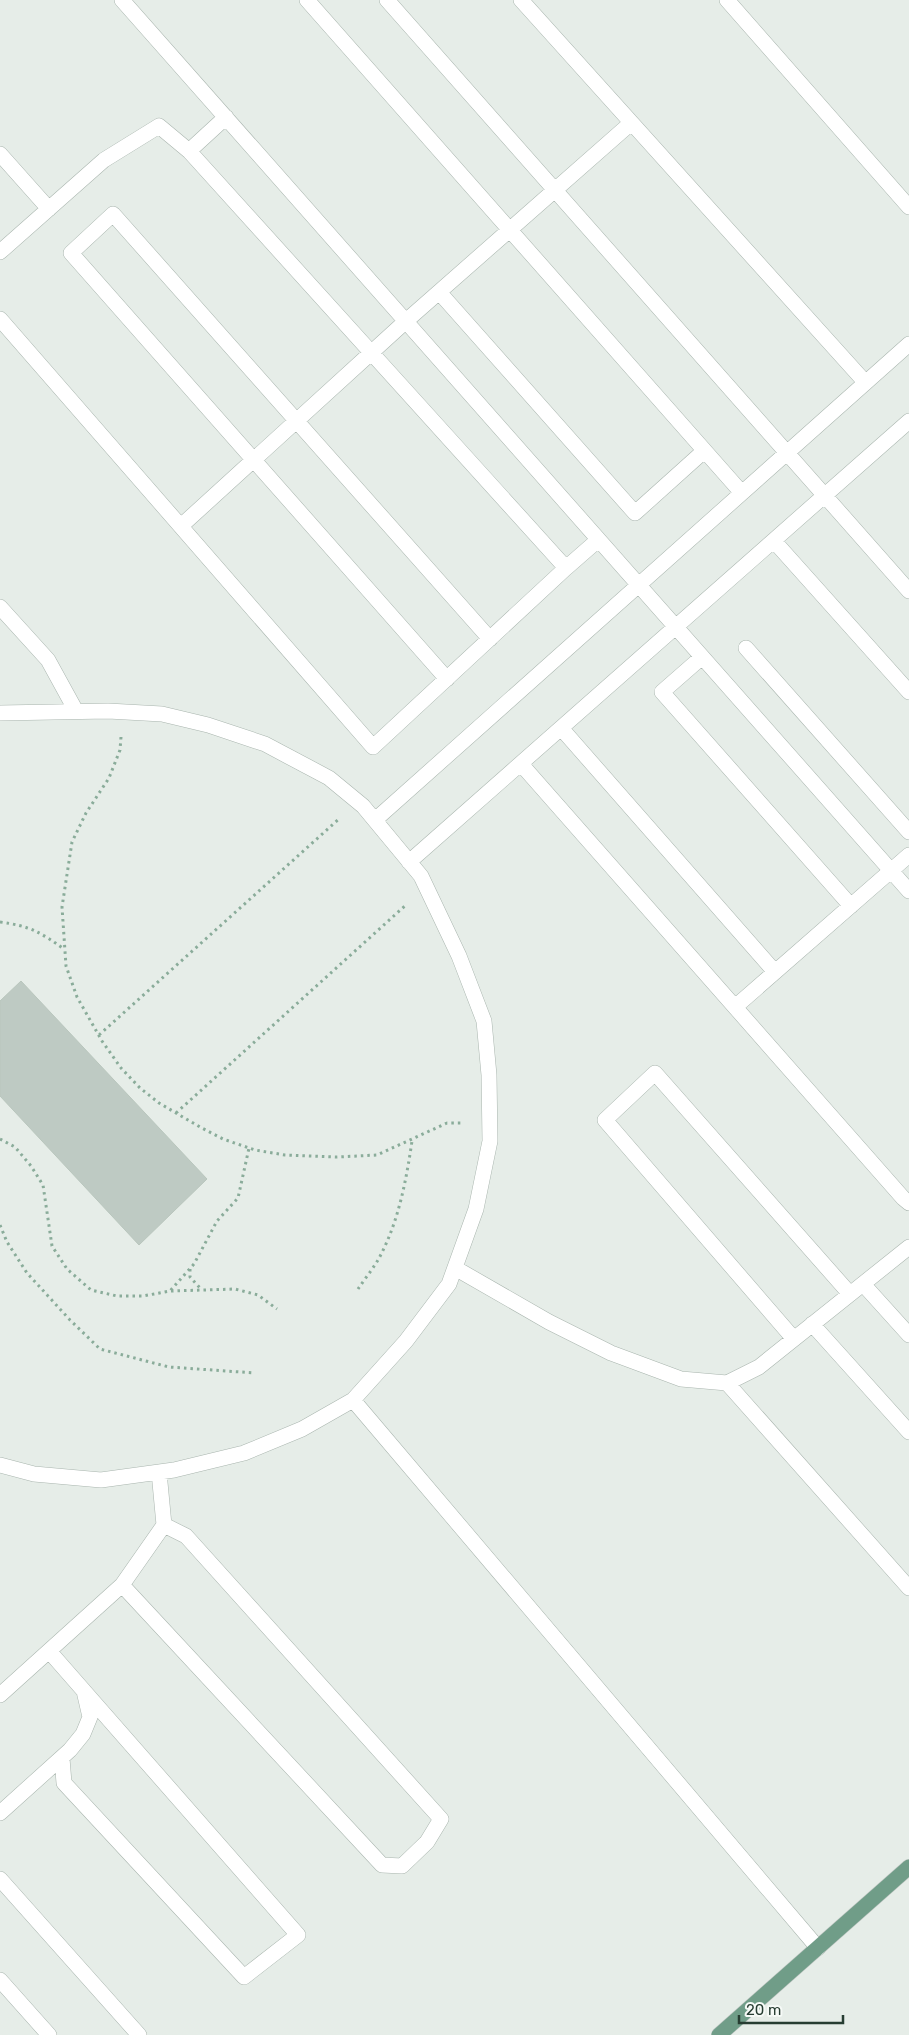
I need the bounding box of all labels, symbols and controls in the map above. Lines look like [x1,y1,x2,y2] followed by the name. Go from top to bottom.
[739,1992,843,2024] scale bar
[746,2001,781,2019] text: 20 m

